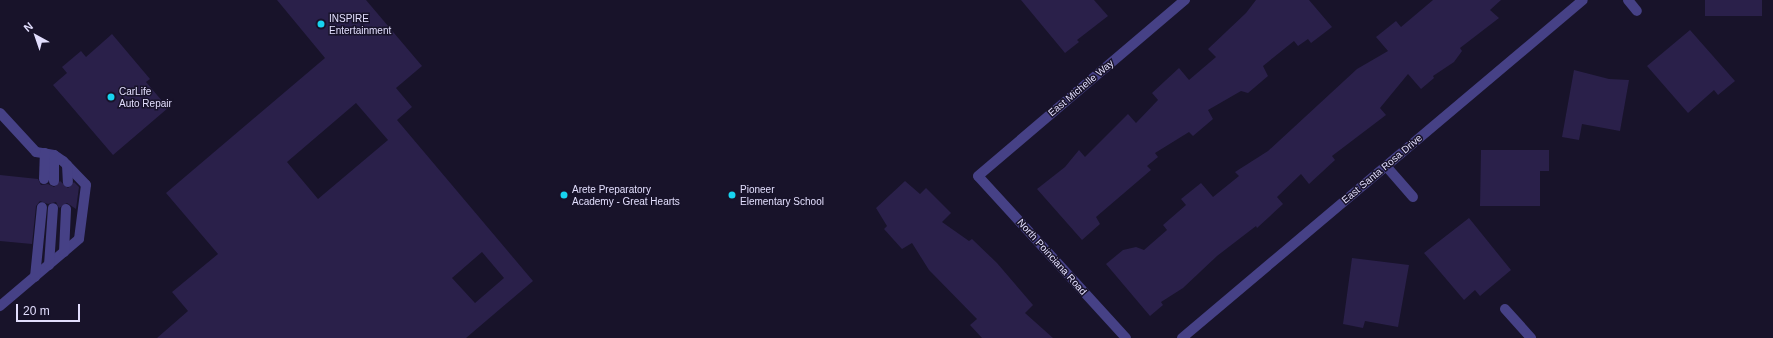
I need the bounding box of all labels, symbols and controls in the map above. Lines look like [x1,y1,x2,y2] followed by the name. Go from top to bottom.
[329,12,391,36] place label: INSPIRE Entertainment
[16,16,56,56] north arrow
[316,19,326,29] marker: INSPIRE Entertainment
[21,20,35,34] text: N
[1046,57,1116,119] street label: East Michelle Way
[119,85,172,108] place label: CarLife Auto Repair
[106,92,116,102] marker: CarLife Auto Repair
[1339,132,1425,206] street label: East Santa Rosa Drive
[572,183,680,206] place label: Arete Preparatory Academy - Great Hearts
[740,183,824,206] place label: Pioneer Elementary School
[559,190,569,200] marker: Arete Preparatory Academy - Great Hearts
[727,190,737,200] marker: Pioneer Elementary School
[1015,217,1089,297] street label: North Poinciana Road
[18,296,82,322] scale bar
[23,304,50,318] text: 20 m

